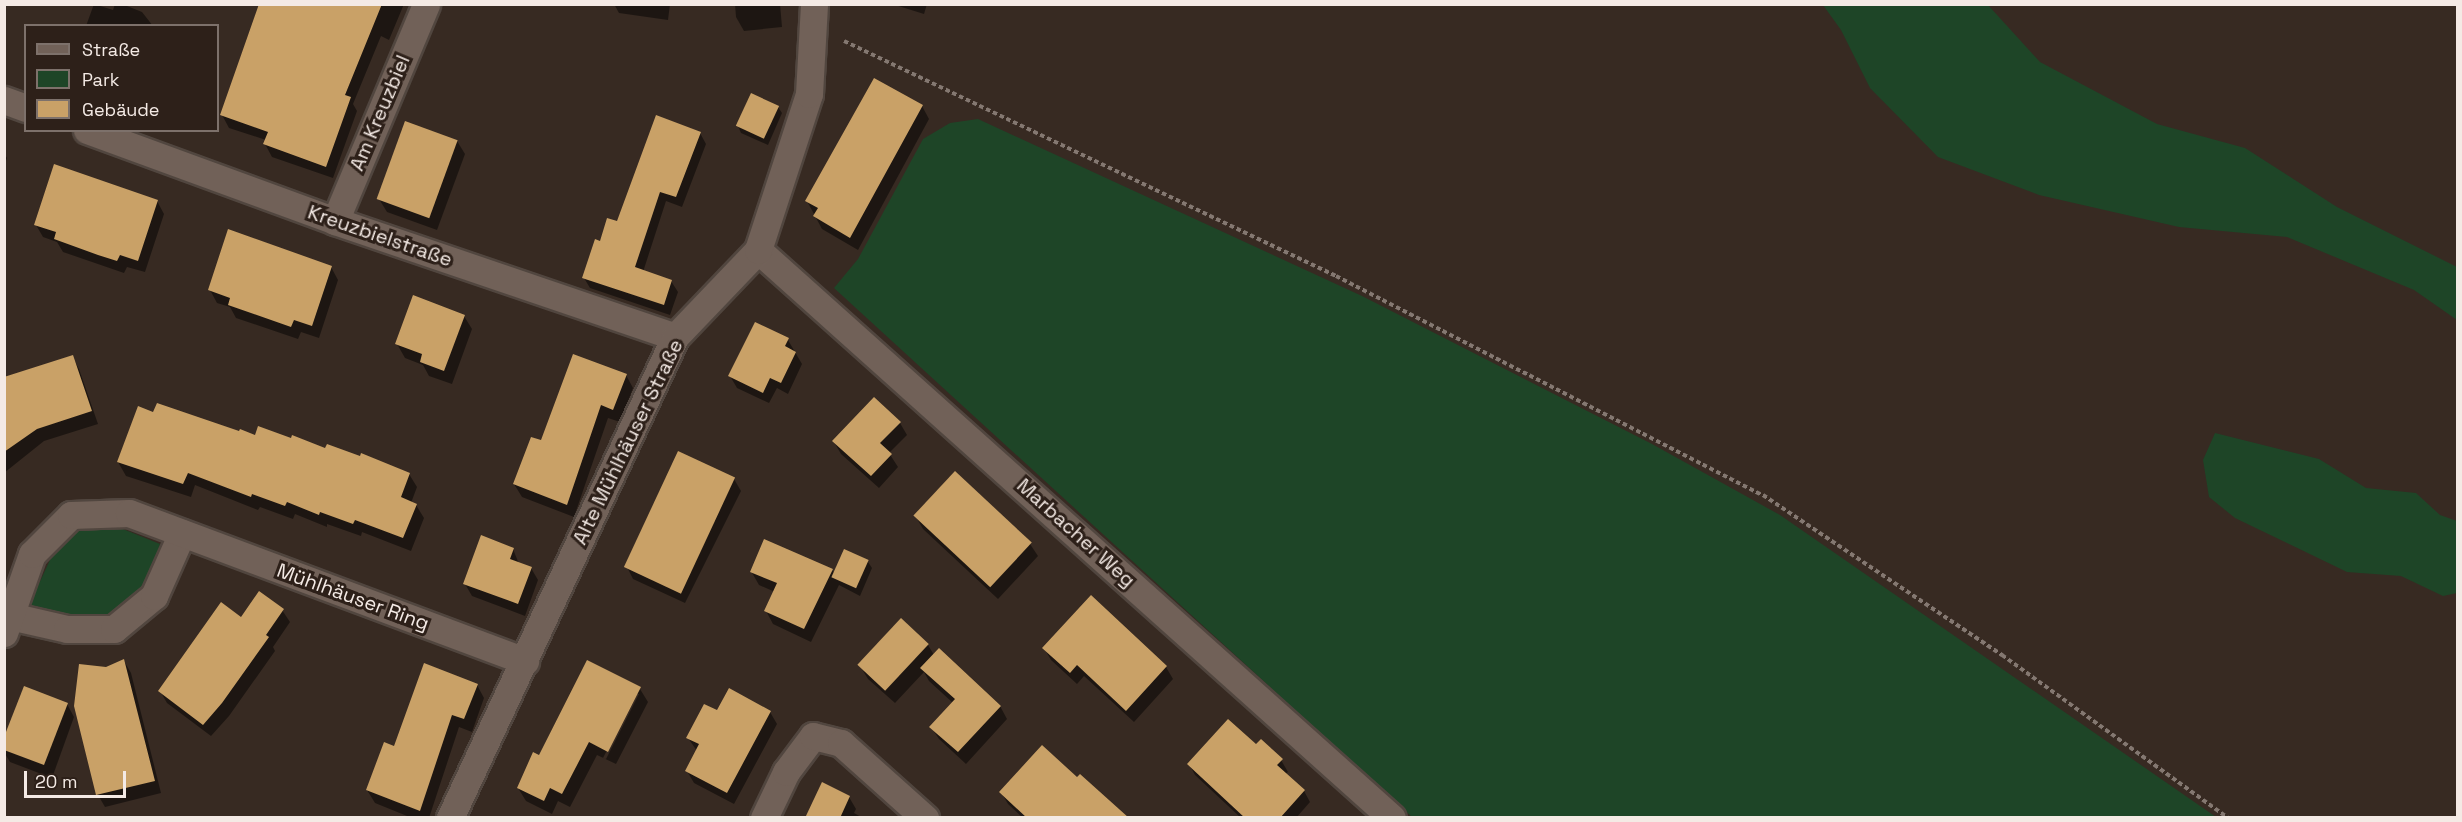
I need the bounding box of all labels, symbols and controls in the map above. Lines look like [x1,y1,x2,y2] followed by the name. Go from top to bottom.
[24,24,219,132] legend
[82,38,140,61] text: Straße
[345,52,415,174] street label: Am Kreuzbiel
[82,68,119,91] text: Park
[82,98,160,121] text: Gebäude
[305,200,455,272] street label: Kreuzbielstraße
[568,335,688,549] street label: Alte Mühlhäuser Straße
[1012,474,1140,592] street label: Marbacher Weg
[274,558,432,636] street label: Mühlhäuser Ring
[27,759,129,797] scale bar
[35,770,78,793] text: 20 m

